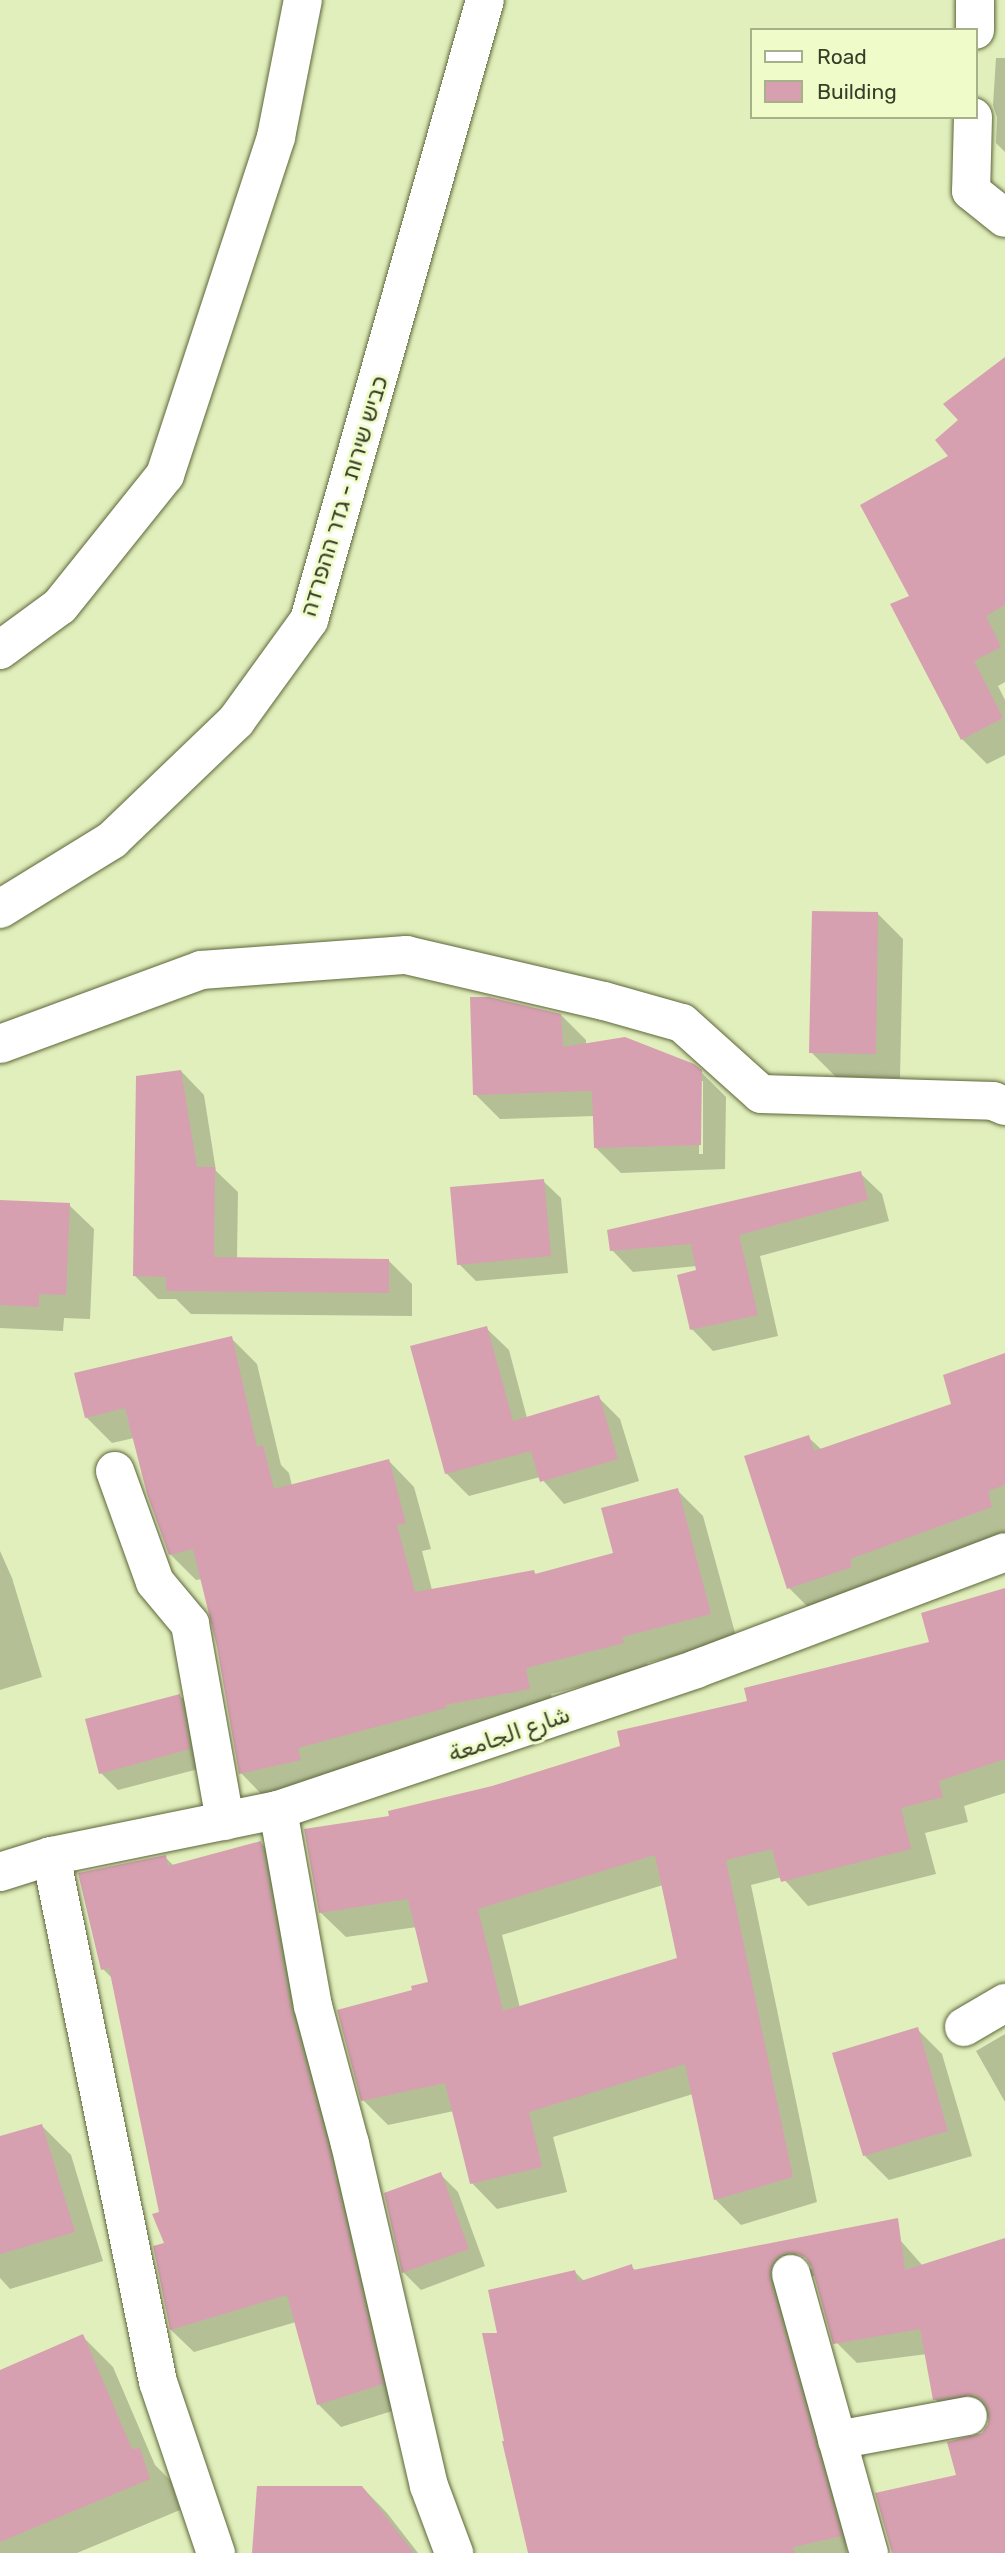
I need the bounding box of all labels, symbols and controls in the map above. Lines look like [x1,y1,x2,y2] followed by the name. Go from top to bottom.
[750,28,977,119] legend
[817,44,867,69] text: Road
[817,79,897,104] text: Building
[294,372,394,620] street label: כביש שירות - גדר ההפרדה
[444,1700,574,1768] street label: شارع الجامعة

